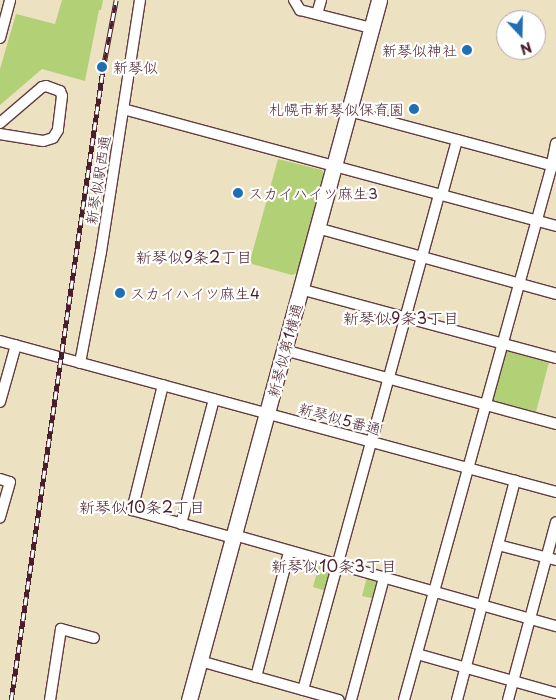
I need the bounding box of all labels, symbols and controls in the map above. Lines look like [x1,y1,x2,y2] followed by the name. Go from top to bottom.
[496,10,546,60] north arrow
[517,37,535,60] text: N
[382,41,457,59] place label: 新琴似神社
[461,44,473,56] marker: 新琴似神社
[113,58,158,76] place label: 新琴似
[95,60,109,74] marker: 新琴似
[269,100,404,118] place label: 札幌市新琴似保育園
[408,103,420,115] marker: 札幌市新琴似保育園
[81,134,113,226] street label: 新琴似駅西通
[248,184,378,202] place label: スカイハイツ麻生3
[232,187,244,199] marker: スカイハイツ麻生3
[136,246,252,266] district label: 新琴似9条2丁目
[130,284,260,302] place label: スカイハイツ麻生4
[114,287,126,299] marker: スカイハイツ麻生4
[263,301,305,399] street label: 新琴似第1横通
[343,307,459,327] district label: 新琴似9条3丁目
[297,398,383,438] street label: 新琴似5番通
[79,496,205,516] district label: 新琴似10条2丁目
[271,555,397,575] district label: 新琴似10条3丁目

